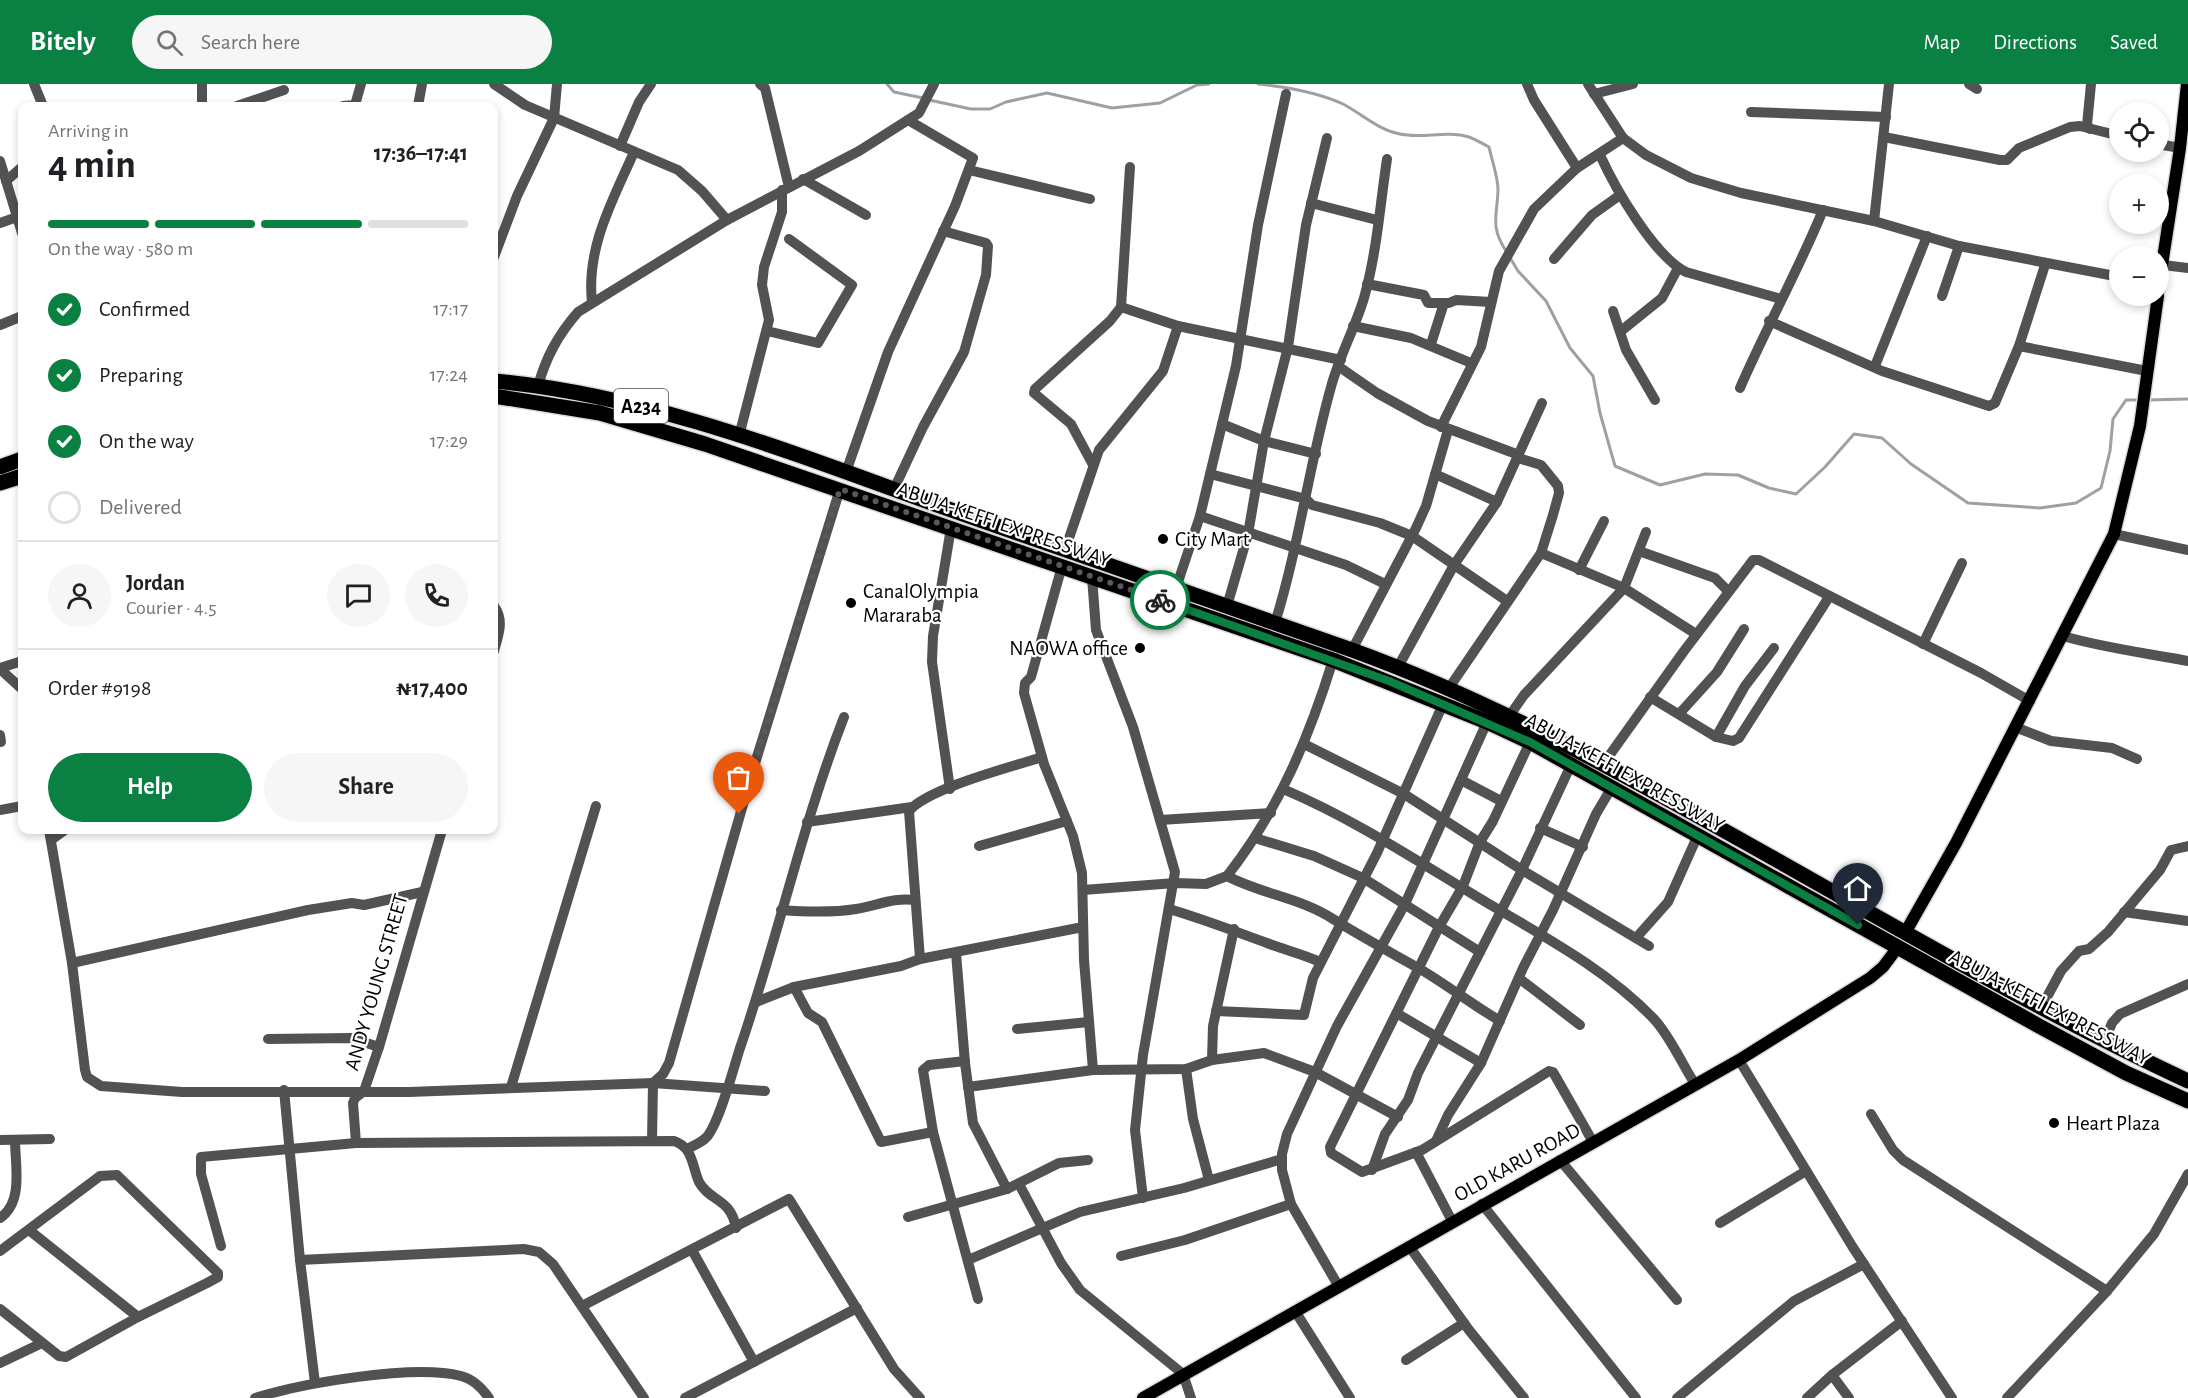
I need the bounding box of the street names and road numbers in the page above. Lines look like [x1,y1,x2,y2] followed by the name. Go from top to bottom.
[614,389,668,423] road number: A234
[894,478,1113,571] street label: ABUJA-KEFFI EXPRESSWAY
[1521,709,1728,836] street label: ABUJA-KEFFI EXPRESSWAY
[341,891,412,1073] street label: ANDY YOUNG STREET
[1946,945,2154,1069] street label: ABUJA-KEFFI EXPRESSWAY
[1451,1119,1584,1206] street label: OLD KARU ROAD

